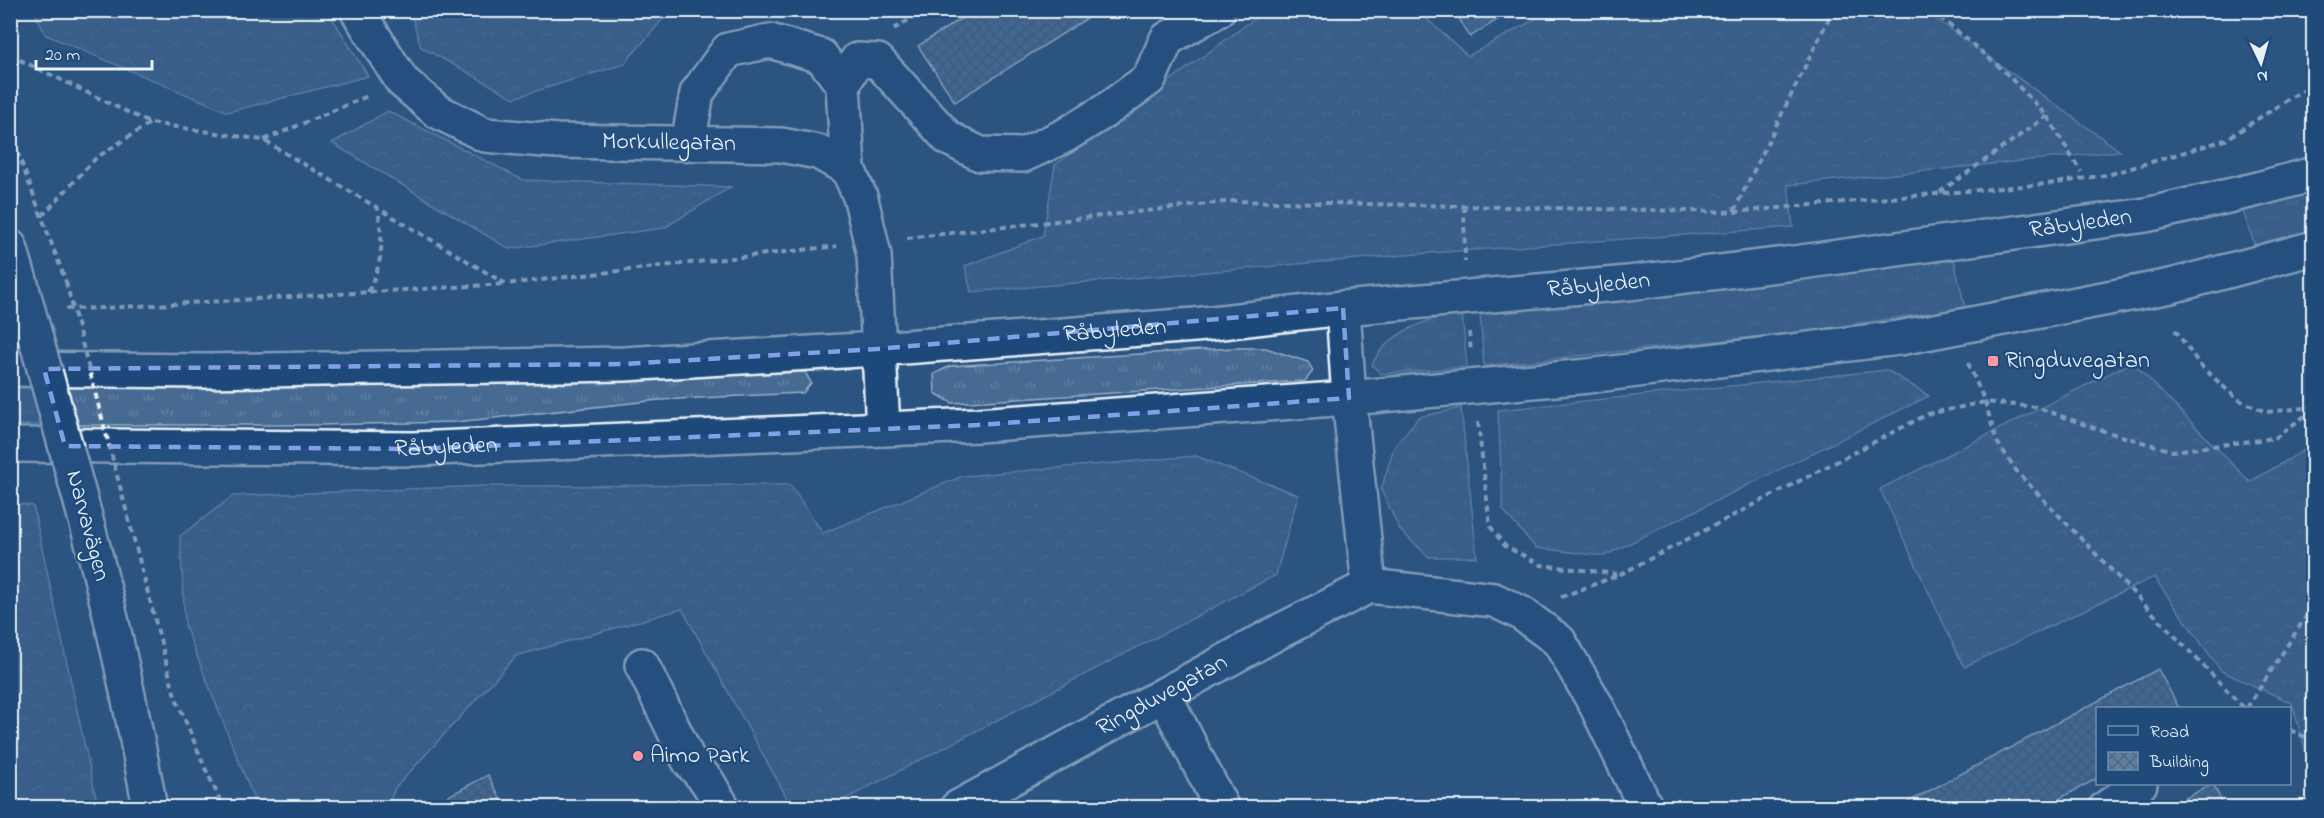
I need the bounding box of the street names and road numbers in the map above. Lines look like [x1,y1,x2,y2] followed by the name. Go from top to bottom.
[601,124,736,162] street label: Morkullegatan
[2027,200,2134,248] street label: Råbyleden
[1546,263,1652,308] street label: Råbyleden
[1062,310,1168,352] street label: Råbyleden
[394,428,498,467] street label: Råbyleden
[55,467,119,585] street label: Narvavägen
[1090,645,1234,746] street label: Ringduvegatan

